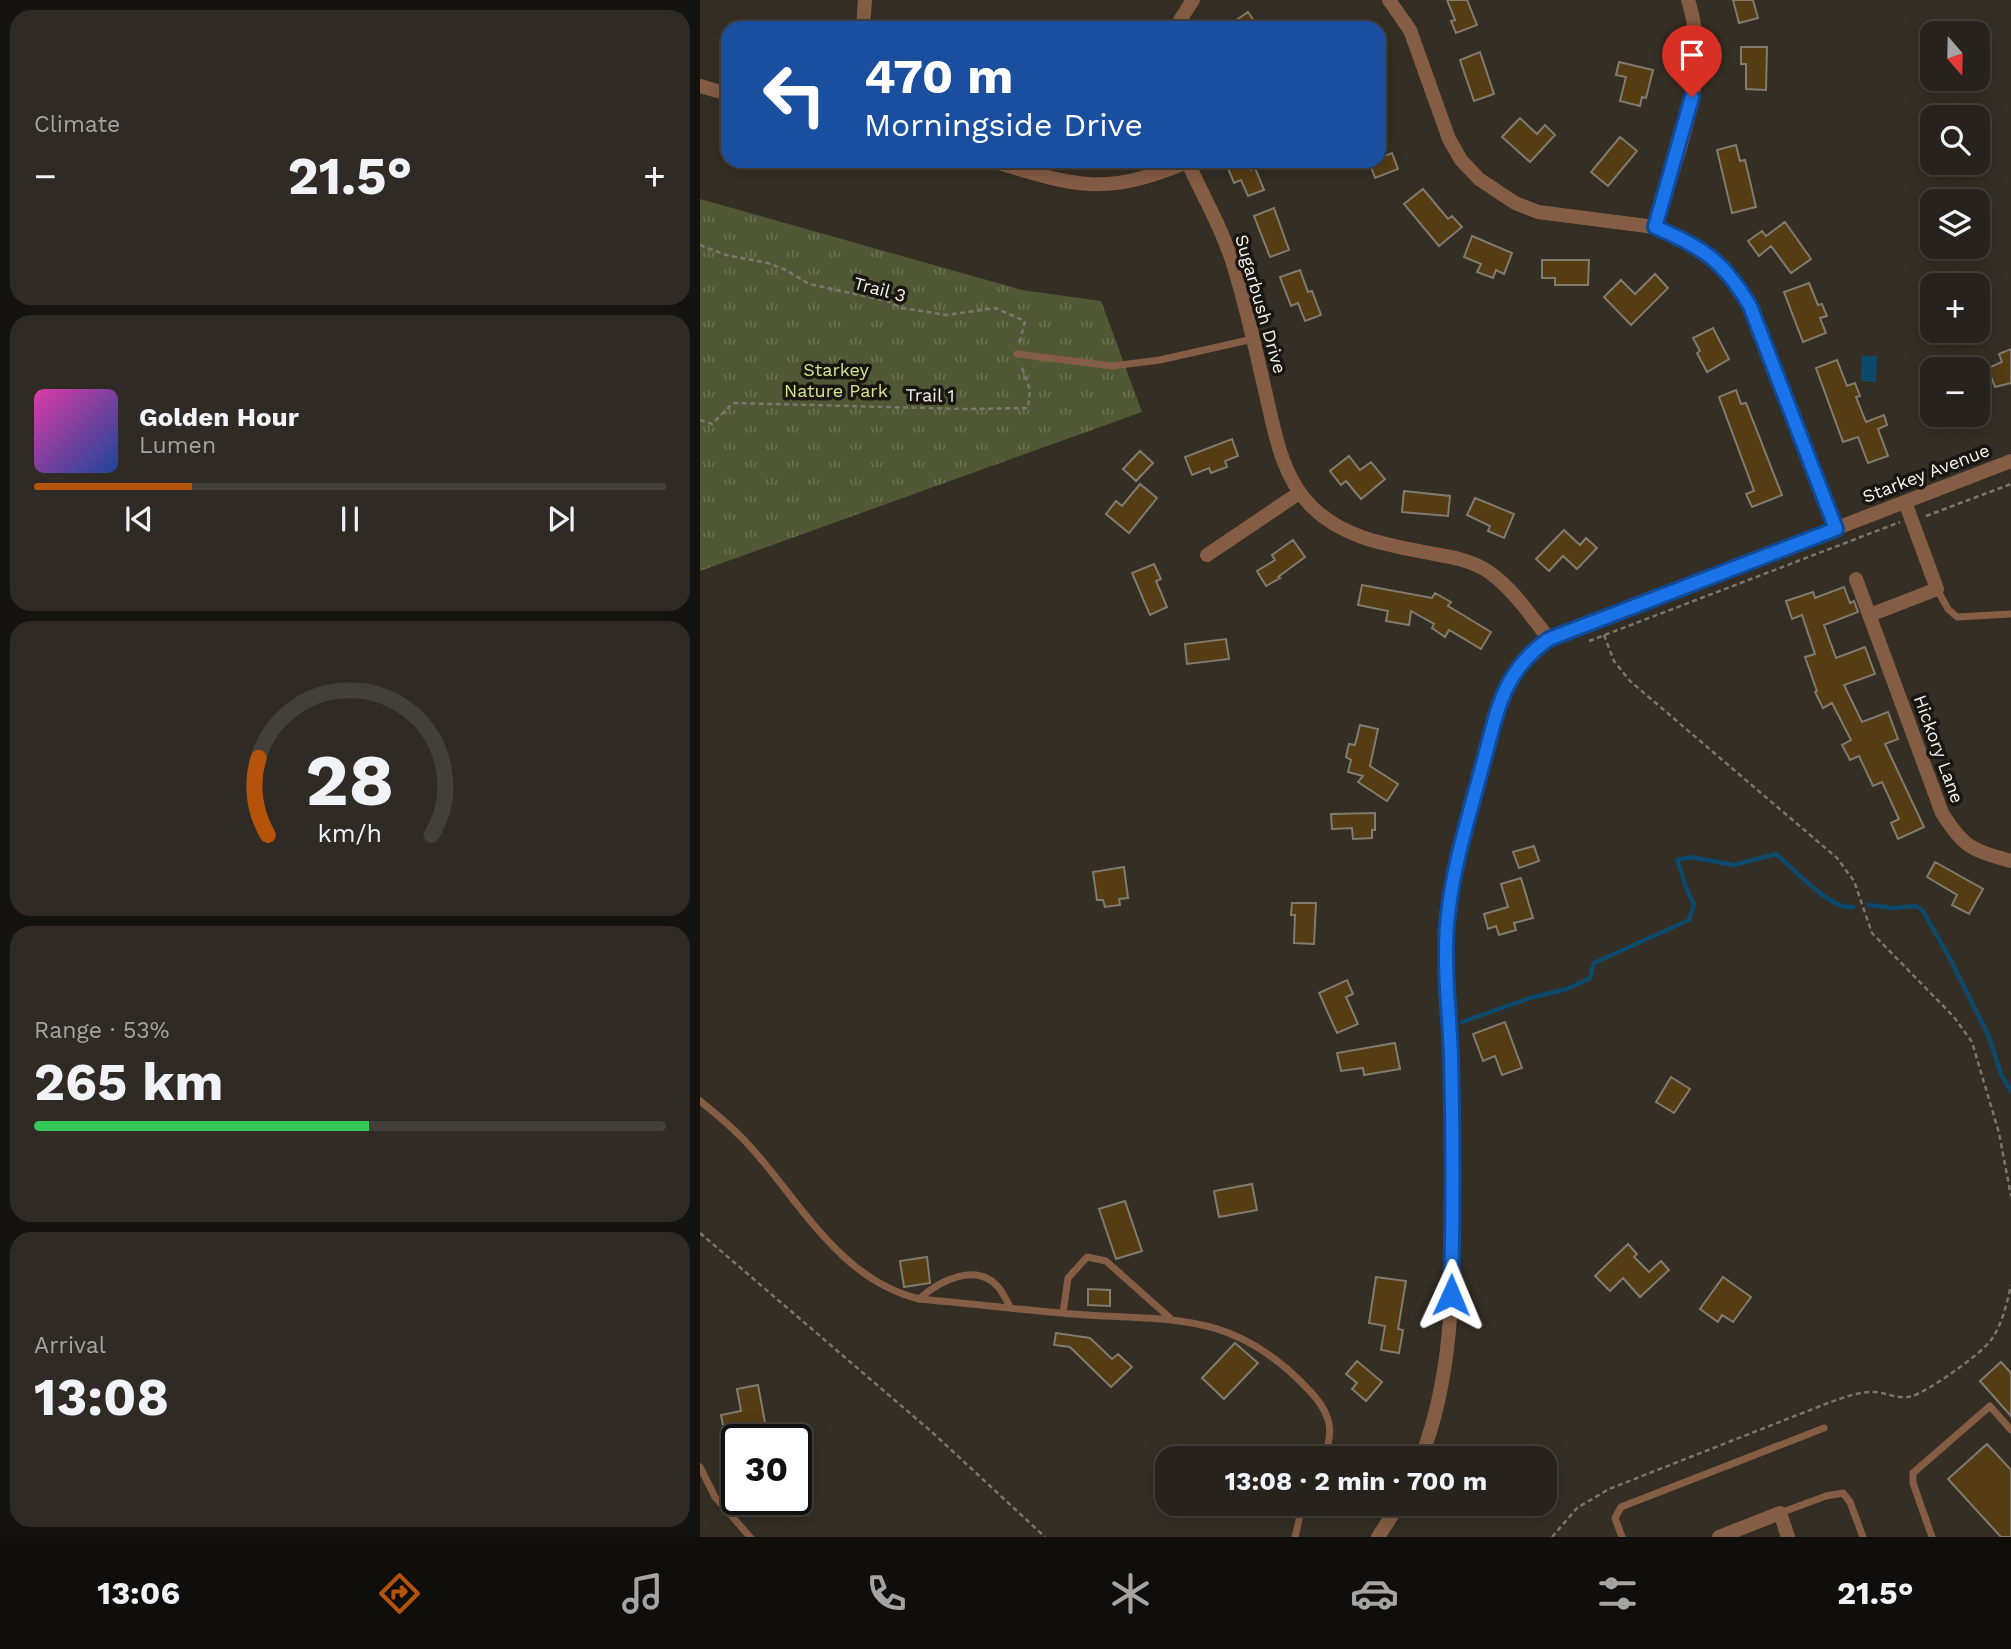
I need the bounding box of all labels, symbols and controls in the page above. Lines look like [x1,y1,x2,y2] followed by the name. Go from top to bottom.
[1920,21,1990,91] north arrow
[1920,21,1990,427] map controls
[1662,25,1722,97] pin
[1673,36,1711,74] icon: arrive
[864,47,1013,105] text: 470 m
[749,49,840,140] icon: left
[1920,105,1990,175] button: search
[864,106,1143,144] text: Morningside Drive
[34,111,120,138] text: Climate
[288,146,412,207] text: 21.5°
[34,154,57,198] text: −
[643,154,666,198] text: +
[1920,189,1990,259] button: layers
[1231,232,1291,376] street label: Sugarbush Drive
[852,272,908,306] street label: Trail 3
[1920,273,1990,343] button: +
[1920,357,1990,427] button: −
[784,359,888,401] park label: Starkey Nature Park
[905,384,955,406] street label: Trail 1
[139,402,299,432] text: Golden Hour
[139,432,216,459] text: Lumen
[1860,439,1992,507] street label: Starkey Avenue
[120,500,158,538] icon: previous
[331,500,369,538] icon: pause
[542,500,580,538] icon: next
[1910,692,1968,806] street label: Hickory Lane
[305,737,395,823] text: 28
[318,818,382,847] text: km/h
[34,1017,169,1044] text: Range · 53%
[34,1052,224,1113] text: 265 km
[1414,1258,1488,1332] position arrow
[34,1332,106,1359] text: Arrival
[34,1367,169,1428] text: 13:08
[721,1424,812,1515] speed limit sign: 30
[1225,1466,1487,1496] text: 13:08 · 2 min · 700 m
[375,1569,424,1618] icon: directions
[618,1569,667,1618] icon: music
[862,1569,911,1618] icon: phone
[1106,1569,1155,1618] icon: climate
[1350,1569,1399,1618] icon: car
[1593,1569,1642,1618] icon: filters
[97,1574,180,1612] text: 13:06
[1837,1574,1914,1612] text: 21.5°

